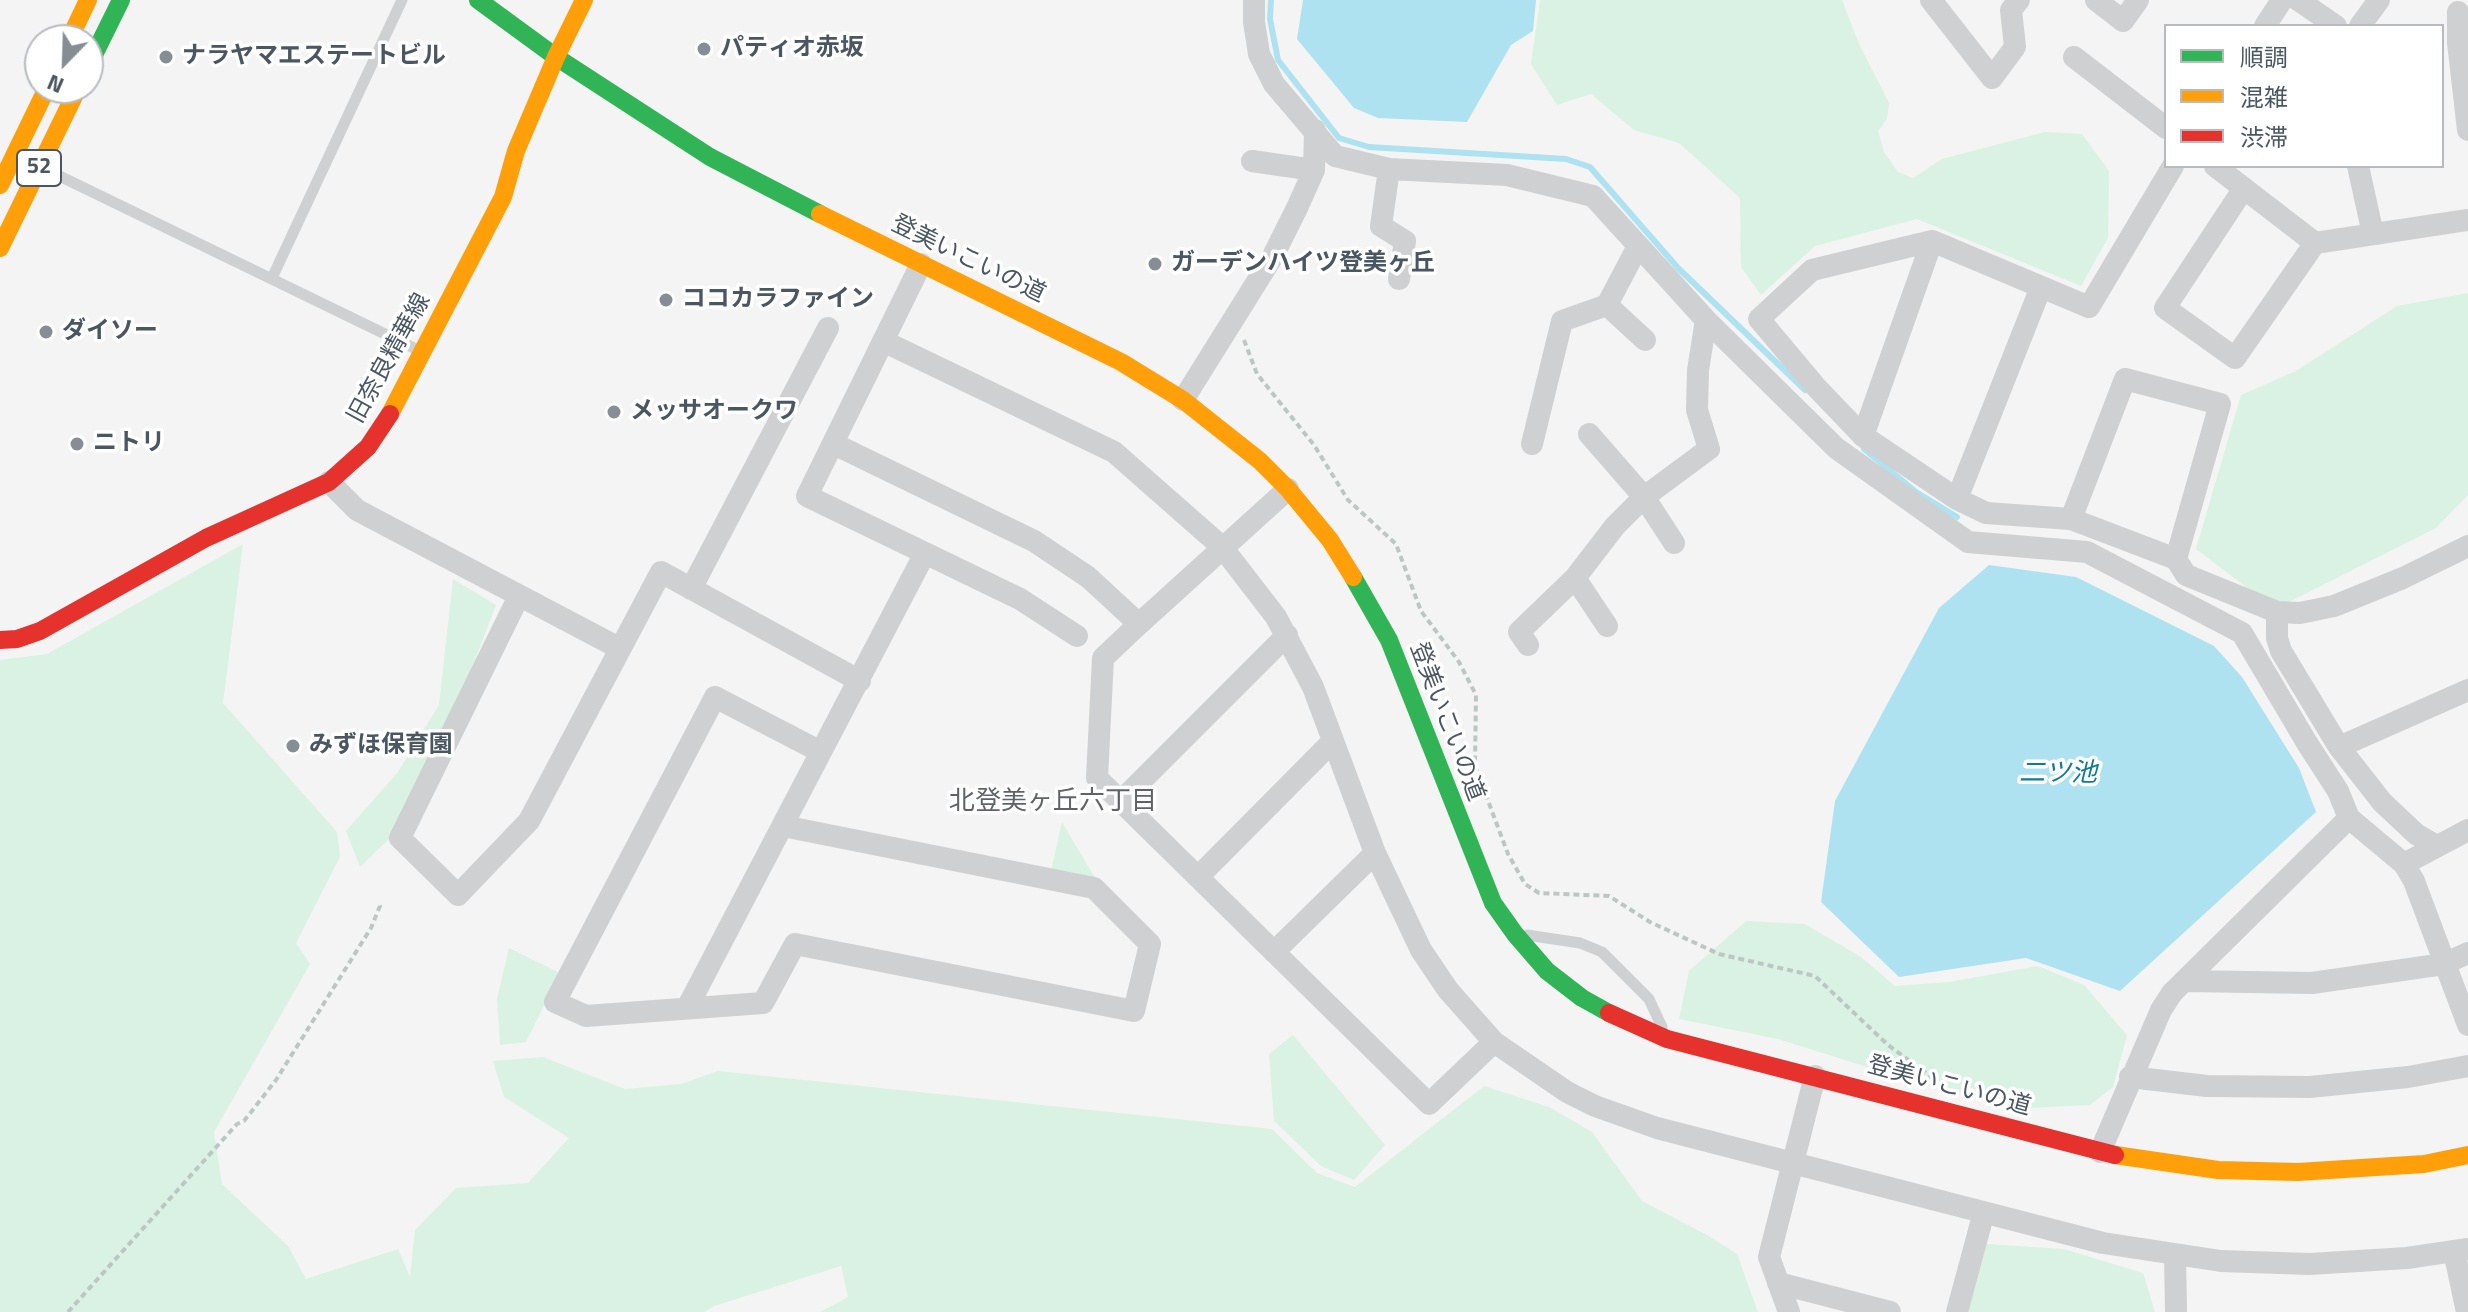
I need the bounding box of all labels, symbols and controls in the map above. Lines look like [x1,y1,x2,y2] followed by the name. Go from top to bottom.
[24,24,104,104] north arrow
[2164,24,2444,168] legend
[720,35,864,63] place label: パティオ赤坂
[2240,39,2288,75] text: 順調
[695,40,713,58] marker: パティオ赤坂
[182,43,446,71] place label: ナラヤマエステートビル
[157,48,175,66] marker: ナラヤマエステートビル
[42,66,69,103] text: N
[2240,79,2288,115] text: 混雑
[2240,119,2288,155] text: 渋滞
[17,150,61,186] road number: 52
[886,210,1050,310] street label: 登美いこいの道
[1171,250,1435,278] place label: ガーデンハイツ登美ヶ丘
[1146,255,1164,273] marker: ガーデンハイツ登美ヶ丘
[682,286,874,314] place label: ココカラファイン
[342,289,438,429] street label: 旧奈良精華線
[657,291,675,309] marker: ココカラファイン
[62,318,158,346] place label: ダイソー
[37,323,55,341] marker: ダイソー
[630,398,798,426] place label: メッサオークワ
[605,403,623,421] marker: メッサオークワ
[93,430,165,458] place label: ニトリ
[68,435,86,453] marker: ニトリ
[1402,638,1490,806] street label: 登美いこいの道
[309,732,453,760] place label: みずほ保育園
[284,737,302,755] marker: みずほ保育園
[2019,759,2097,791] water label: 二ツ池
[949,787,1157,819] district label: 北登美ヶ丘六丁目
[1864,1051,2034,1123] street label: 登美いこいの道

